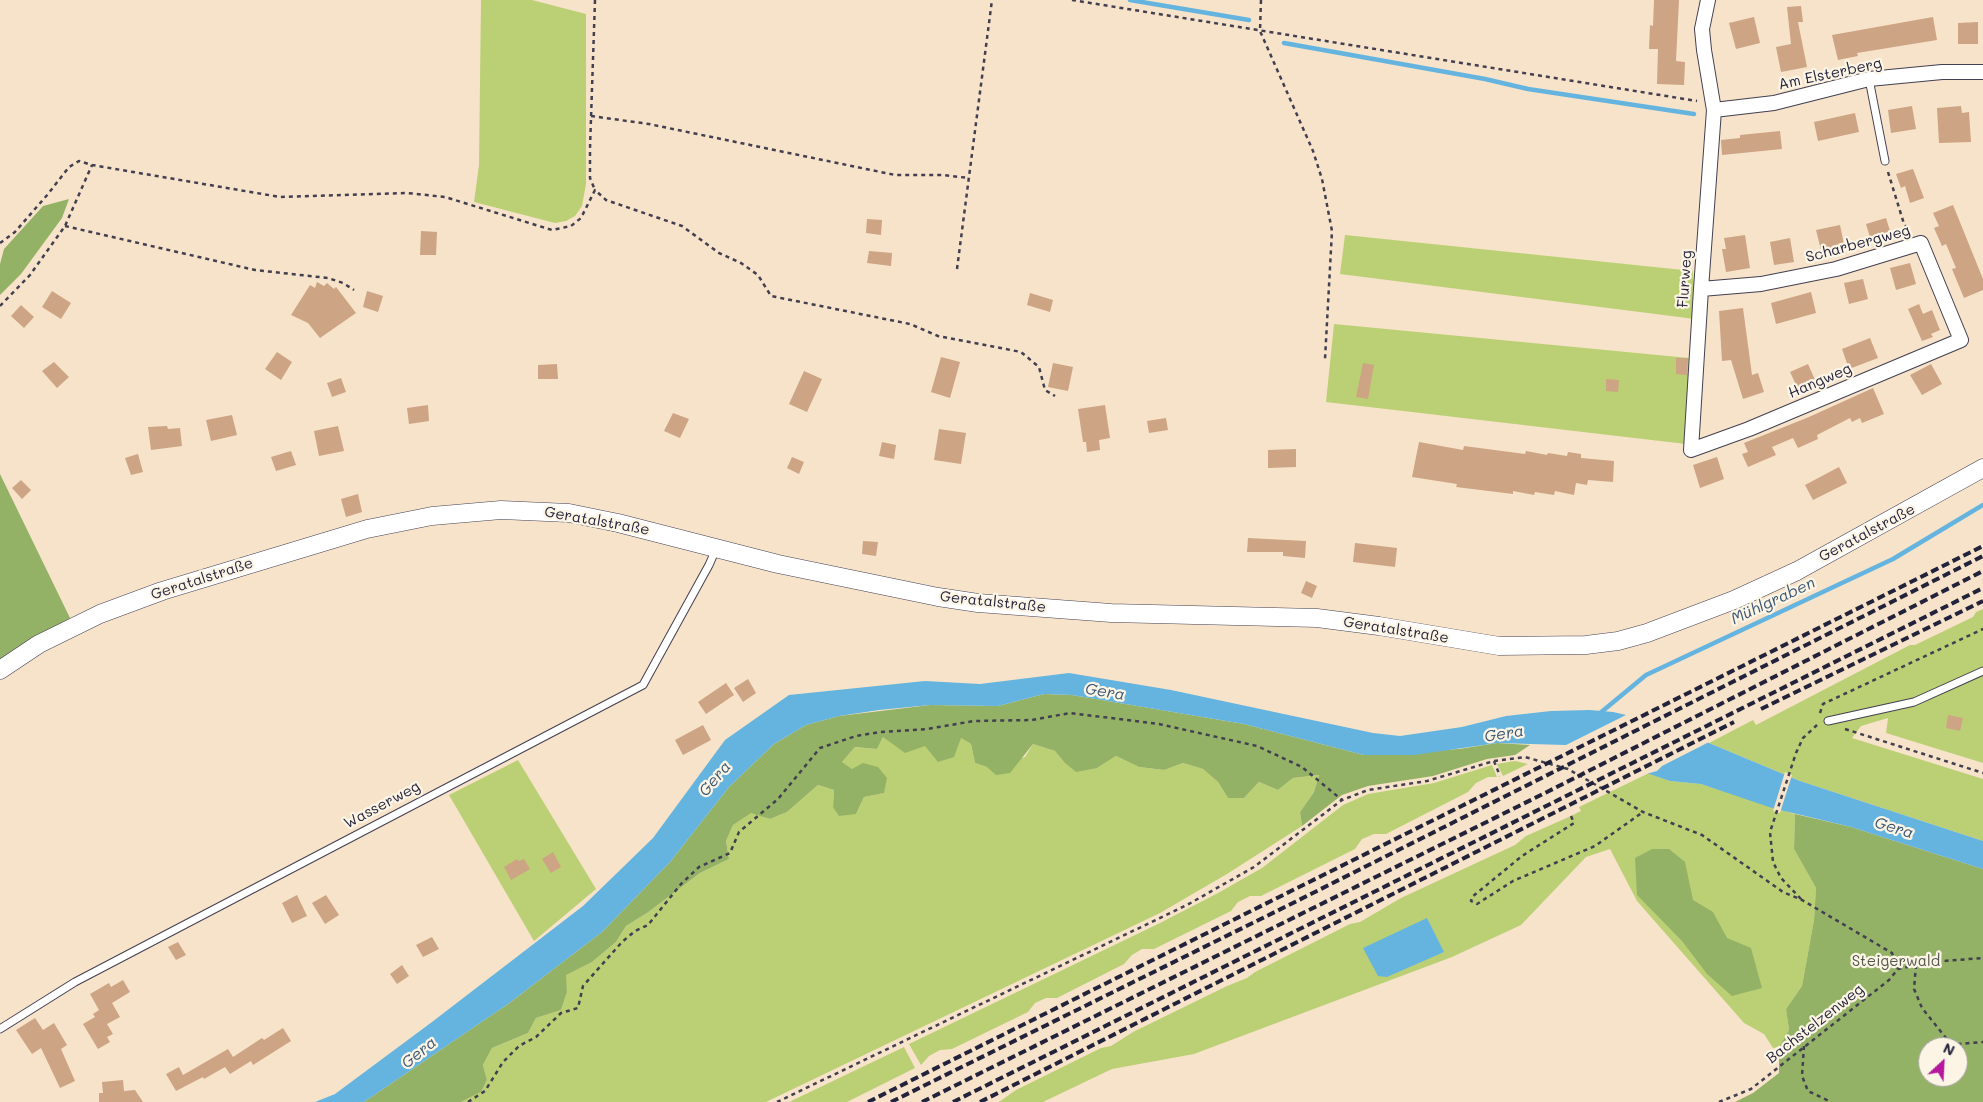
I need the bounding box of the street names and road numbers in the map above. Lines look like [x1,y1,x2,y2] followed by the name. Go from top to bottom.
[1777,54,1883,94] street label: Am Elsterberg
[1804,221,1912,267] street label: Scharbergweg
[1674,250,1696,308] street label: Flurweg
[1786,360,1854,402] street label: Hangweg
[1816,500,1918,566] street label: Geratalstraße
[543,503,651,539] street label: Geratalstraße
[149,554,255,604] street label: Geratalstraße
[939,587,1047,617] street label: Geratalstraße
[1342,613,1450,647] street label: Geratalstraße
[341,777,423,833] street label: Wasserweg
[1763,980,1867,1068] street label: Bachstelzenweg

